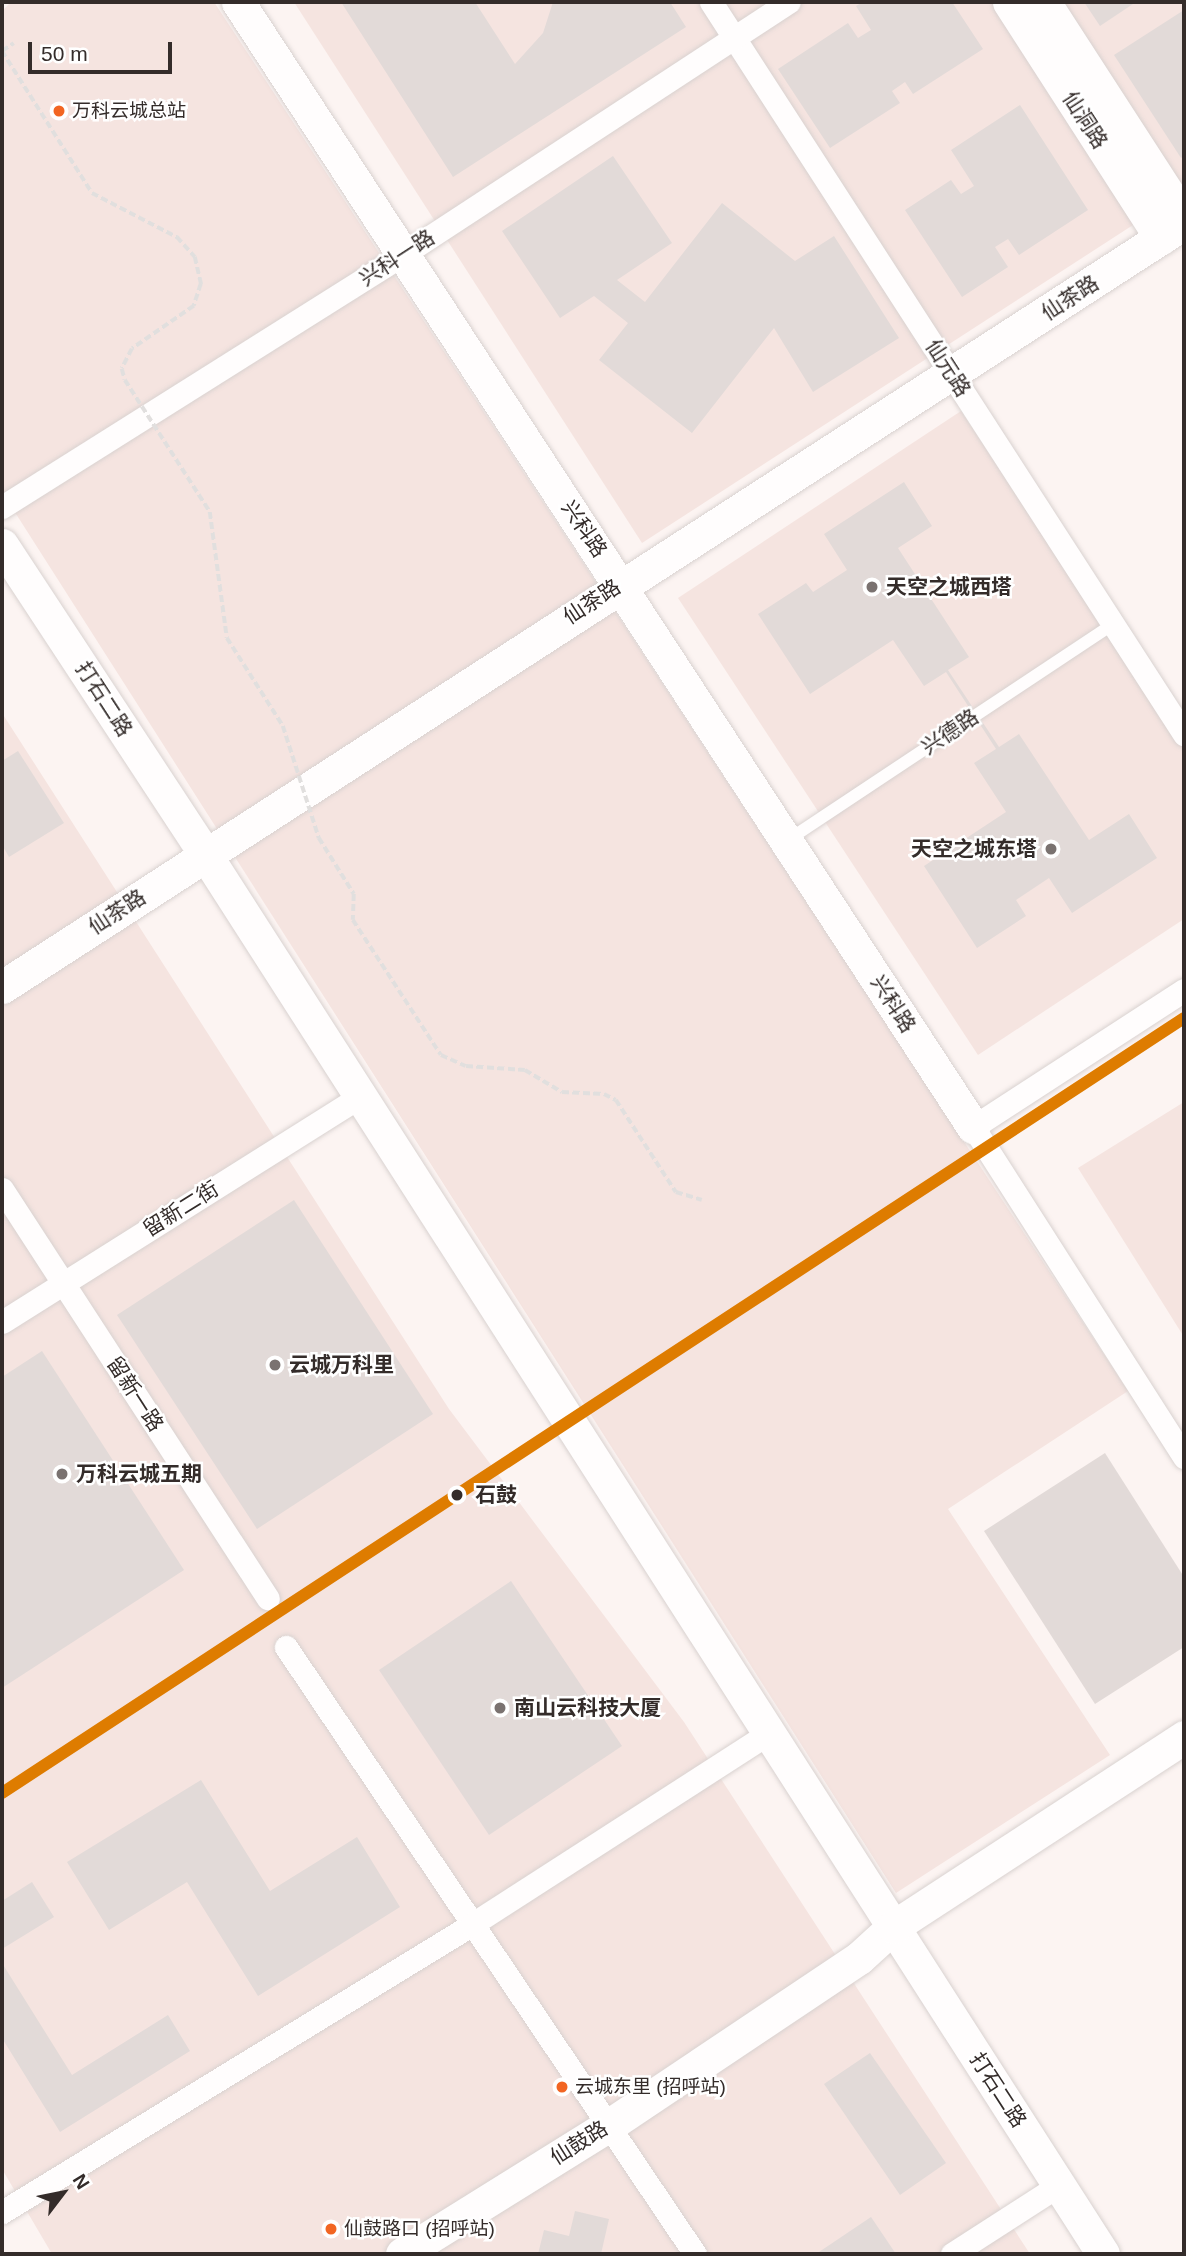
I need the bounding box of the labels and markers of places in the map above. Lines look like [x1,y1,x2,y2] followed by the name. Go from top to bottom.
[72,100,186,122] place label: 万科云城总站
[52,104,66,118] marker: 万科云城总站
[886,574,1012,600] place label: 天空之城西塔
[864,579,880,595] marker: 天空之城西塔
[911,836,1037,862] place label: 天空之城东塔
[1043,841,1059,857] marker: 天空之城东塔
[289,1352,394,1378] place label: 云城万科里
[267,1357,283,1373] marker: 云城万科里
[76,1461,202,1487] place label: 万科云城五期
[54,1466,70,1482] marker: 万科云城五期
[475,1482,517,1508] place label: 石鼓
[445,1483,469,1507] marker: 石鼓
[514,1695,661,1721] place label: 南山云科技大厦
[492,1700,508,1716] marker: 南山云科技大厦
[575,2076,726,2098] place label: 云城东里 (招呼站)
[555,2080,569,2094] marker: 云城东里 (招呼站)
[344,2218,495,2240] place label: 仙鼓路口 (招呼站)
[324,2222,338,2236] marker: 仙鼓路口 (招呼站)

